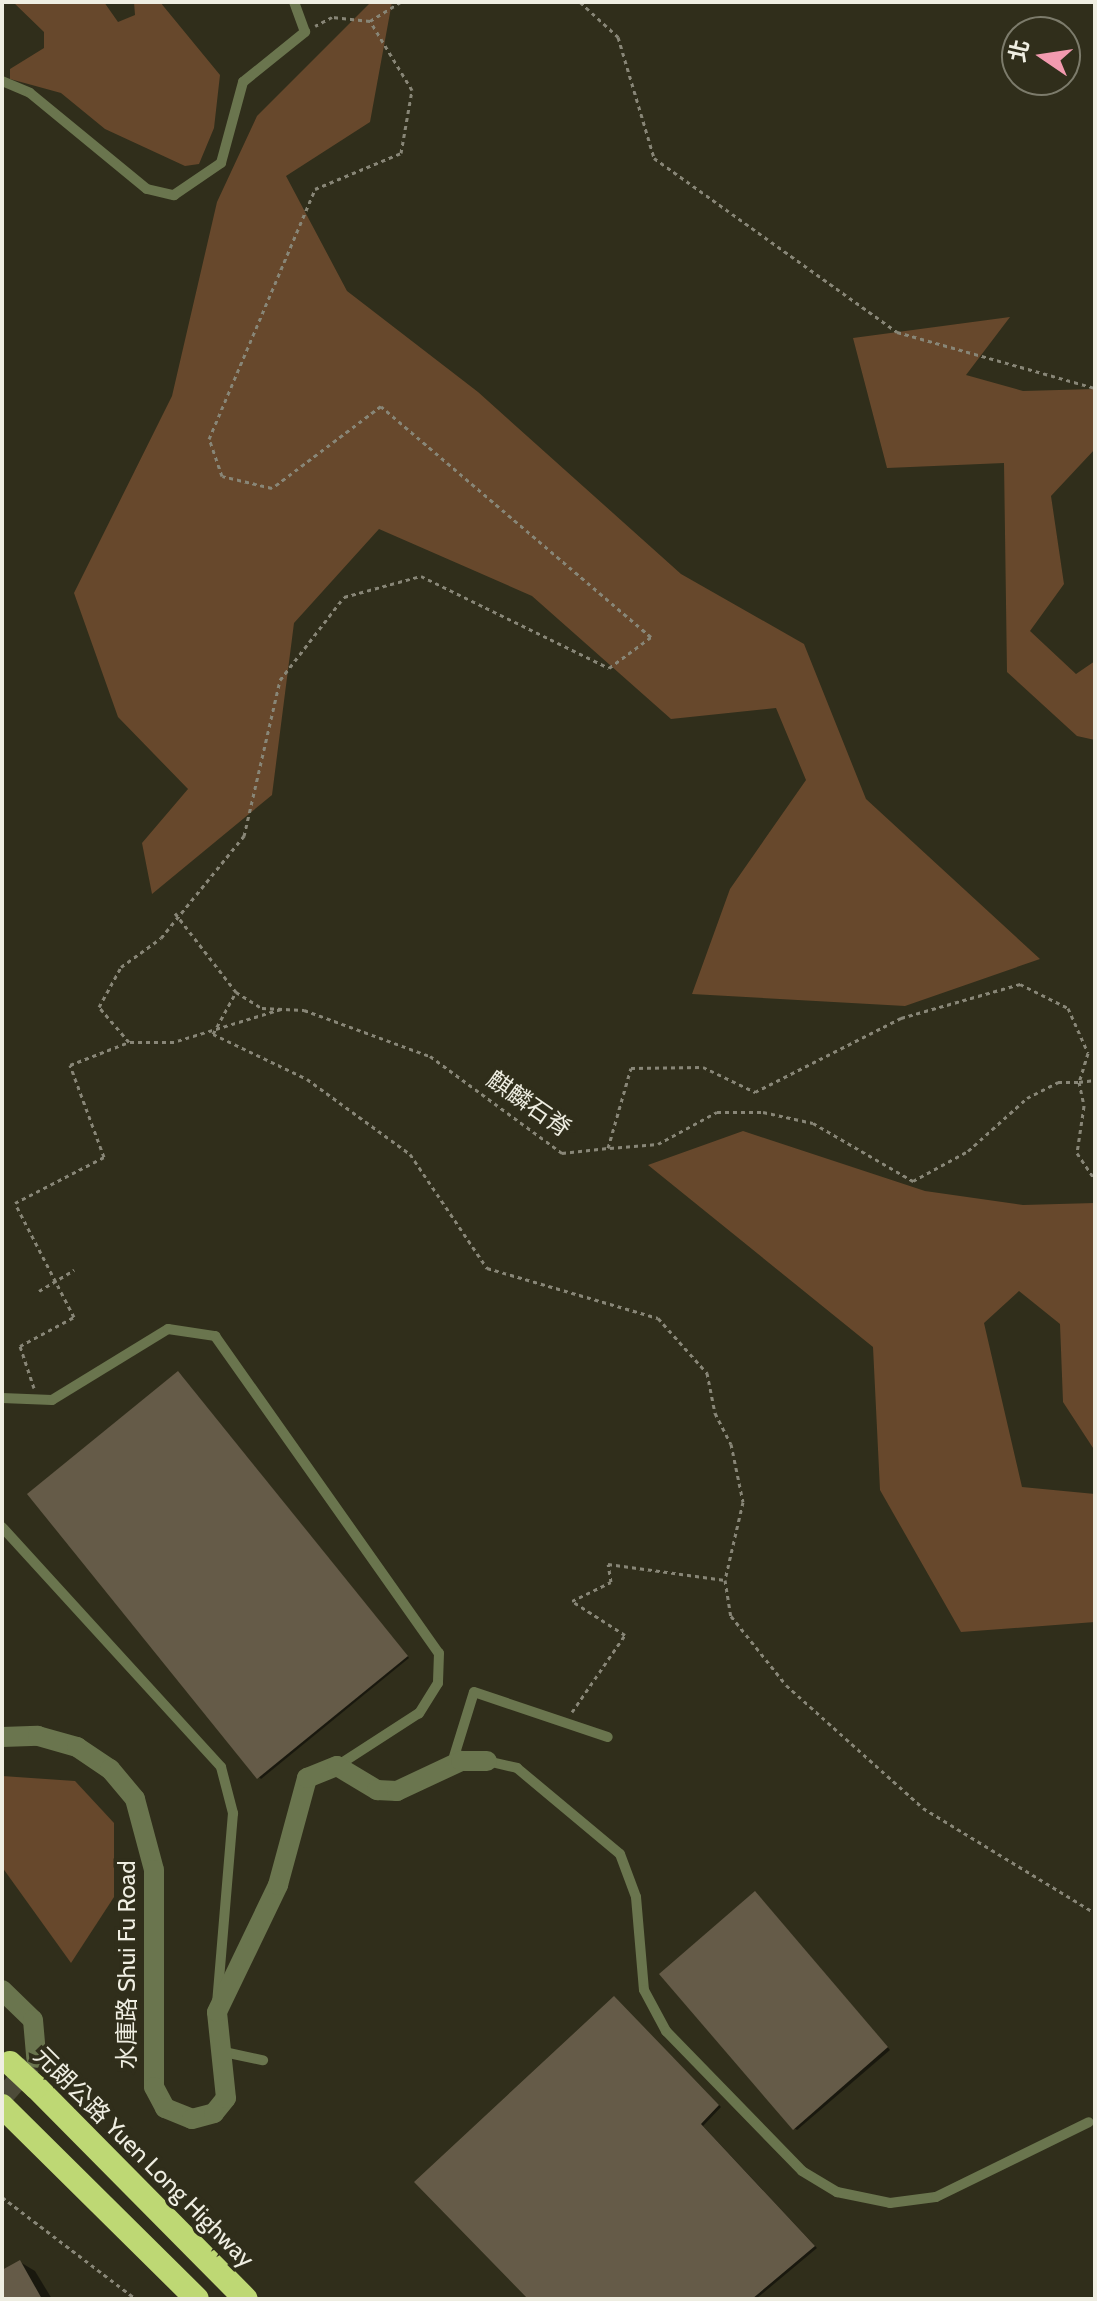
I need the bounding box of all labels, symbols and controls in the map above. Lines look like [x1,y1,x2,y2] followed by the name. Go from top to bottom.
[1001,16,1081,96] north arrow
[1003,37,1035,65] text: 北
[481,1065,577,1143] street label: 麒麟石脊
[113,1861,141,2069] street label: 水庫路 Shui Fu Road
[28,2041,260,2273] street label: 元朗公路 Yuen Long Highway

